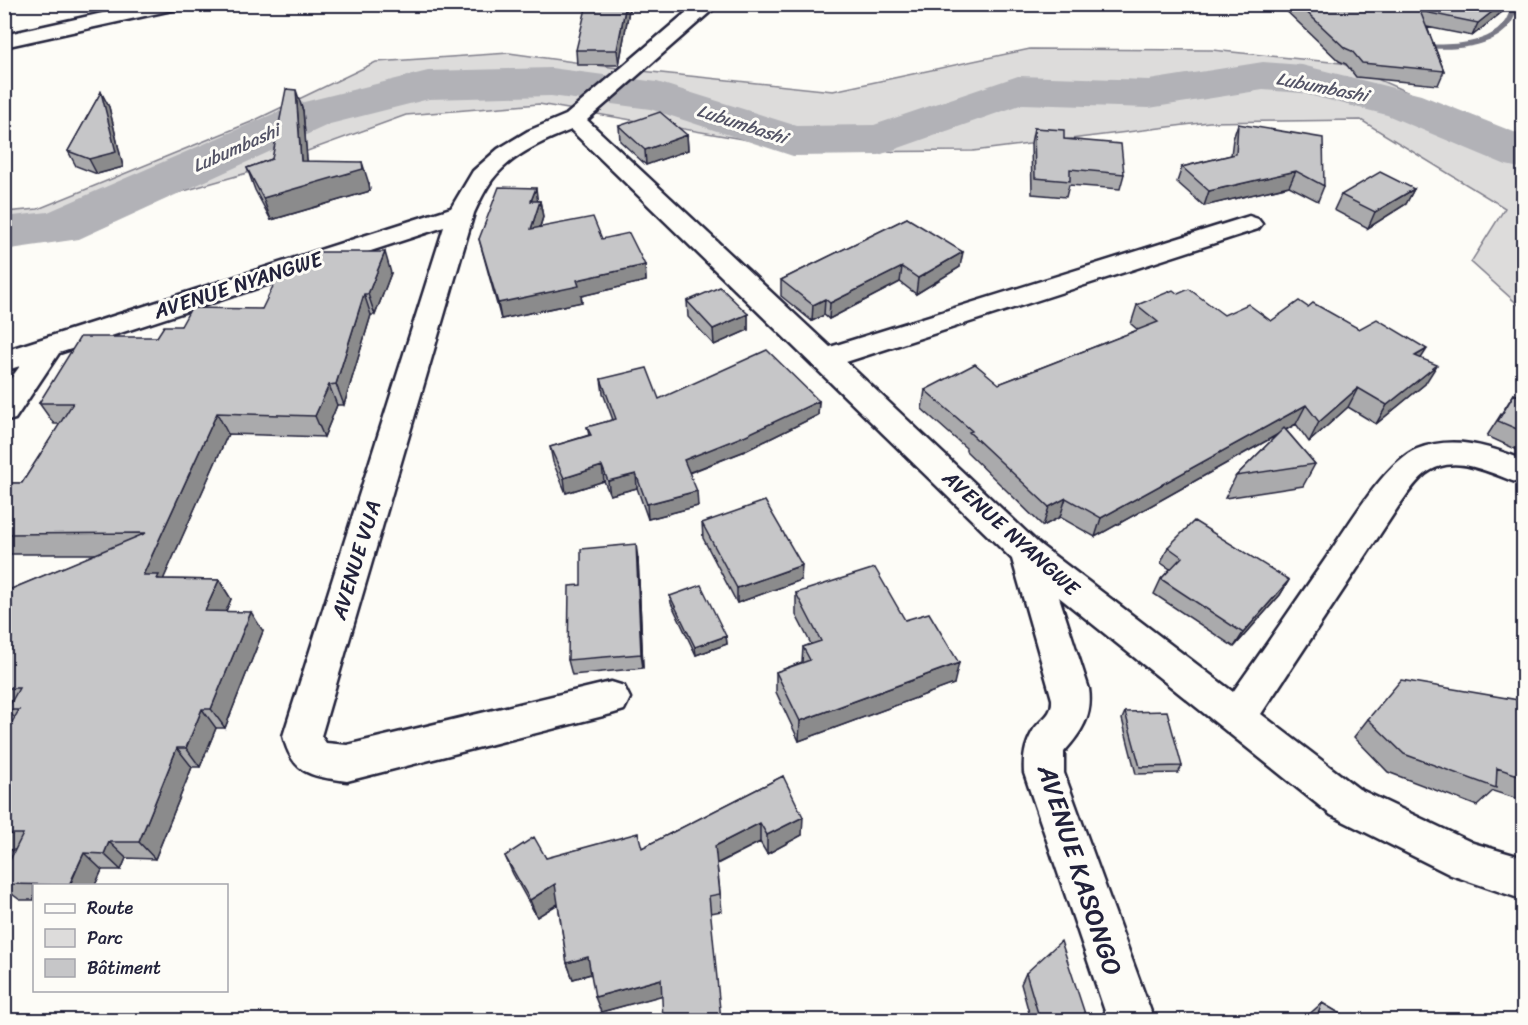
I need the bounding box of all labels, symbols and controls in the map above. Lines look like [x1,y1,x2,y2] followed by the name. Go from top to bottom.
[1273,62,1374,112] water label: Lubumbashi
[693,94,795,155] water label: Lubumbashi
[187,113,289,181] water label: Lubumbashi
[148,239,328,330] street label: AVENUE NYANGWE
[932,460,1090,607] street label: AVENUE NYANGWE
[320,496,392,625] street label: AVENUE VUA
[1024,757,1136,982] street label: AVENUE KASONGO
[33,884,228,992] legend
[87,892,134,924] text: Route
[87,922,123,954] text: Parc
[87,952,161,984] text: Bâtiment

